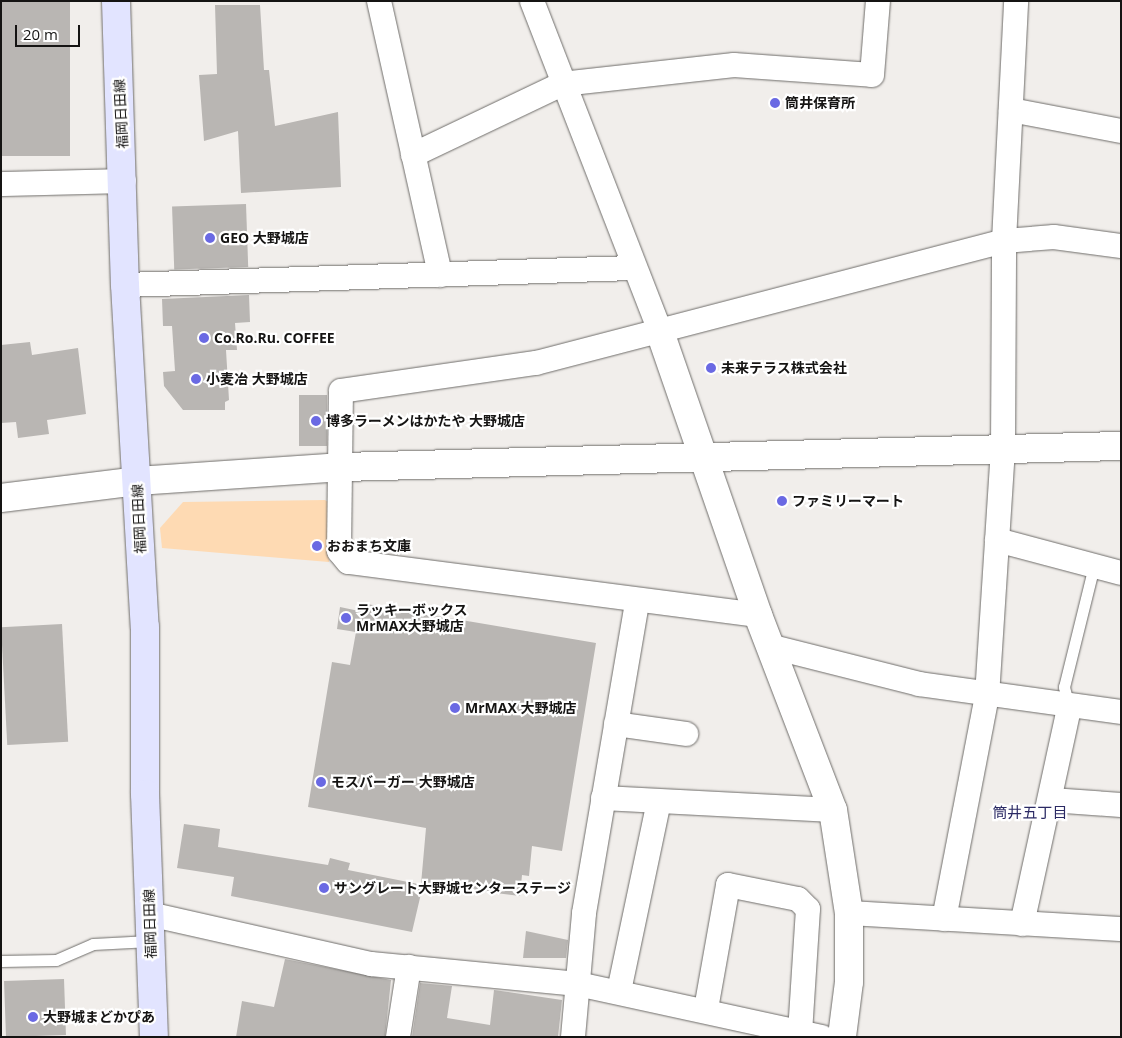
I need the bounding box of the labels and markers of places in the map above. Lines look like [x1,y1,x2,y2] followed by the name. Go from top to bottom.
[785,95,855,111] place label: 筒井保育所
[769,97,781,109] marker: 筒井保育所
[220,230,309,246] place label: GEO 大野城店
[204,232,216,244] marker: GEO 大野城店
[214,330,335,346] place label: Co.Ro.Ru. COFFEE
[198,332,210,344] marker: Co.Ro.Ru. COFFEE
[721,360,847,376] place label: 未来テラス株式会社
[705,362,717,374] marker: 未来テラス株式会社
[206,371,308,387] place label: 小麦冶 大野城店
[190,373,202,385] marker: 小麦冶 大野城店
[326,413,526,429] place label: 博多ラーメンはかたや 大野城店
[310,415,322,427] marker: 博多ラーメンはかたや 大野城店
[792,493,904,509] place label: ファミリーマート
[776,495,788,507] marker: ファミリーマート
[327,538,411,554] place label: おおまち文庫
[311,540,323,552] marker: おおまち文庫
[356,602,468,634] place label: ラッキーボックス MrMAX大野城店
[340,612,352,624] marker: ラッキーボックス MrMAX大野城店
[465,700,576,716] place label: MrMAX 大野城店
[449,702,461,714] marker: MrMAX 大野城店
[331,774,475,790] place label: モスバーガー 大野城店
[315,776,327,788] marker: モスバーガー 大野城店
[334,880,572,896] place label: サングレート大野城センターステージ
[318,882,330,894] marker: サングレート大野城センターステージ
[43,1009,155,1025] place label: 大野城まどかぴあ
[27,1011,39,1023] marker: 大野城まどかぴあ

